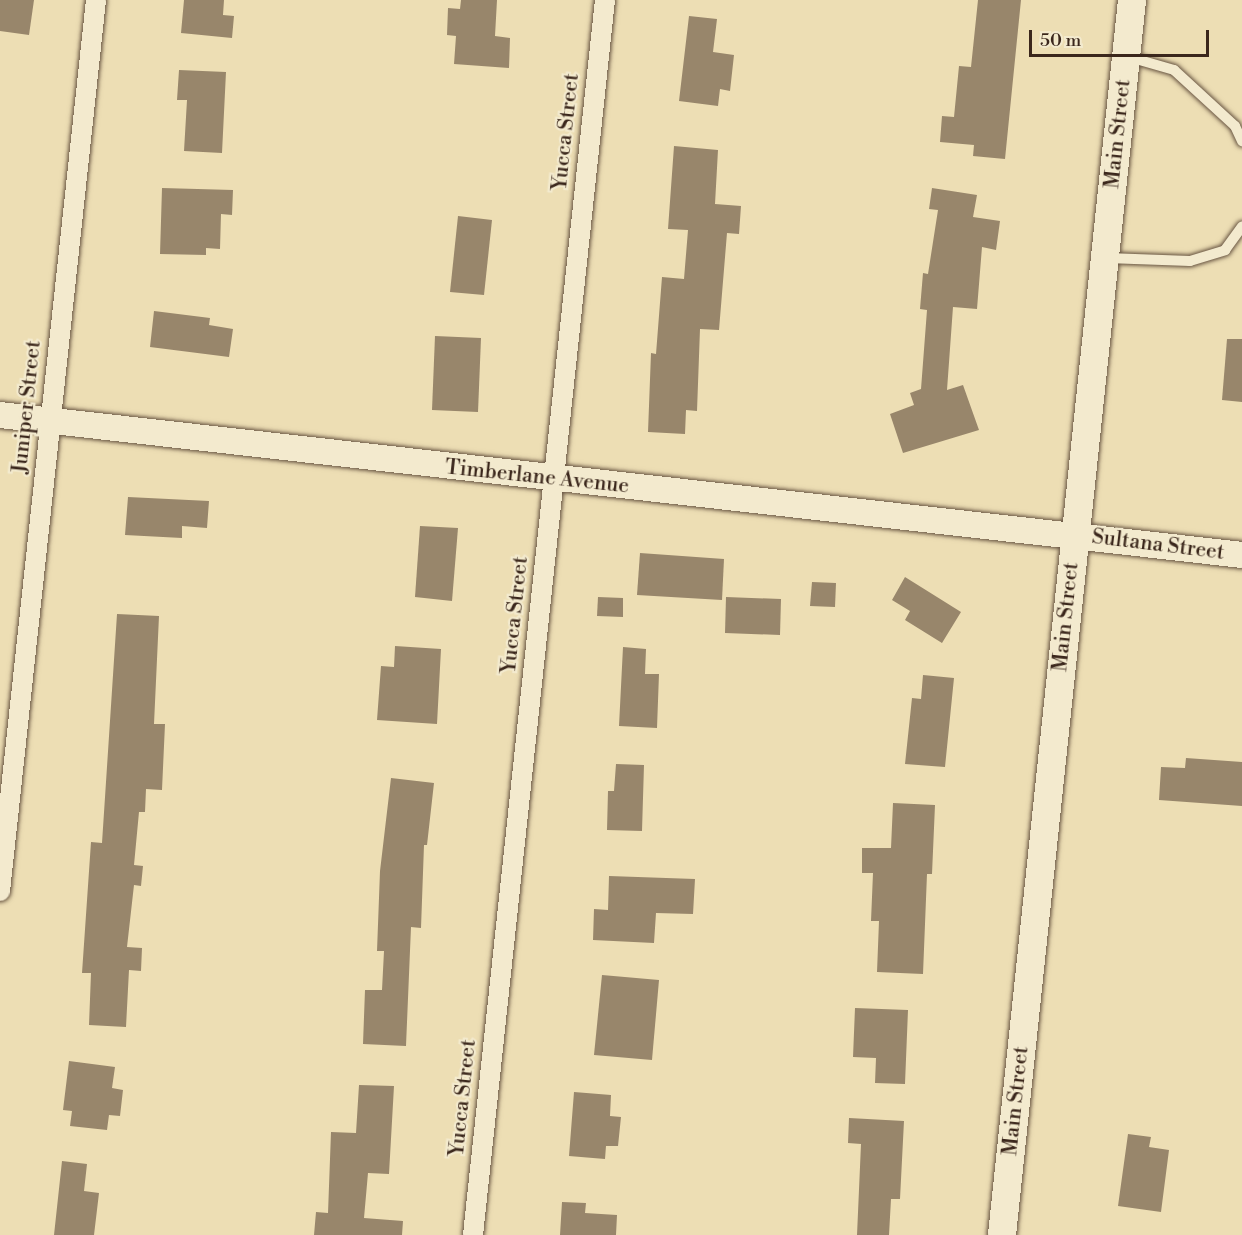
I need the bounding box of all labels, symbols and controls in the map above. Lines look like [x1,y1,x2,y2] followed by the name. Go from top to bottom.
[1032,18,1212,56] scale bar
[1040,29,1081,52] text: 50 m
[547,72,585,192] street label: Yucca Street
[1100,78,1136,190] street label: Main Street
[7,339,47,475] street label: Juniper Street
[444,455,630,499] street label: Timberlane Avenue
[1090,524,1226,566] street label: Sultana Street
[496,555,534,675] street label: Yucca Street
[1048,561,1084,673] street label: Main Street
[444,1038,482,1158] street label: Yucca Street
[998,1045,1034,1157] street label: Main Street

